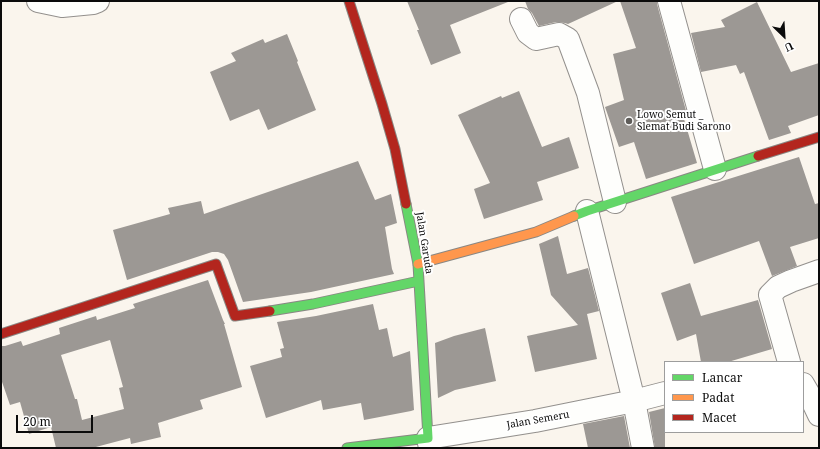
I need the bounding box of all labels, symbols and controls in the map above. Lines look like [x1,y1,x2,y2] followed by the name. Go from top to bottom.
[764,16,804,56] north arrow
[782,39,796,56] text: U
[637,109,731,132] place label: Lowo Semut _ Slemat Budi Sarono
[624,116,634,126] marker: Lowo Semut _ Slemat Budi Sarono
[413,211,435,275] street label: Jalan Garuda
[664,361,804,433] legend
[702,369,742,386] text: Lancar
[702,389,734,406] text: Padat
[18,407,95,433] scale bar
[506,409,570,431] street label: Jalan Semeru
[702,409,737,426] text: Macet
[23,413,51,430] text: 20 m

